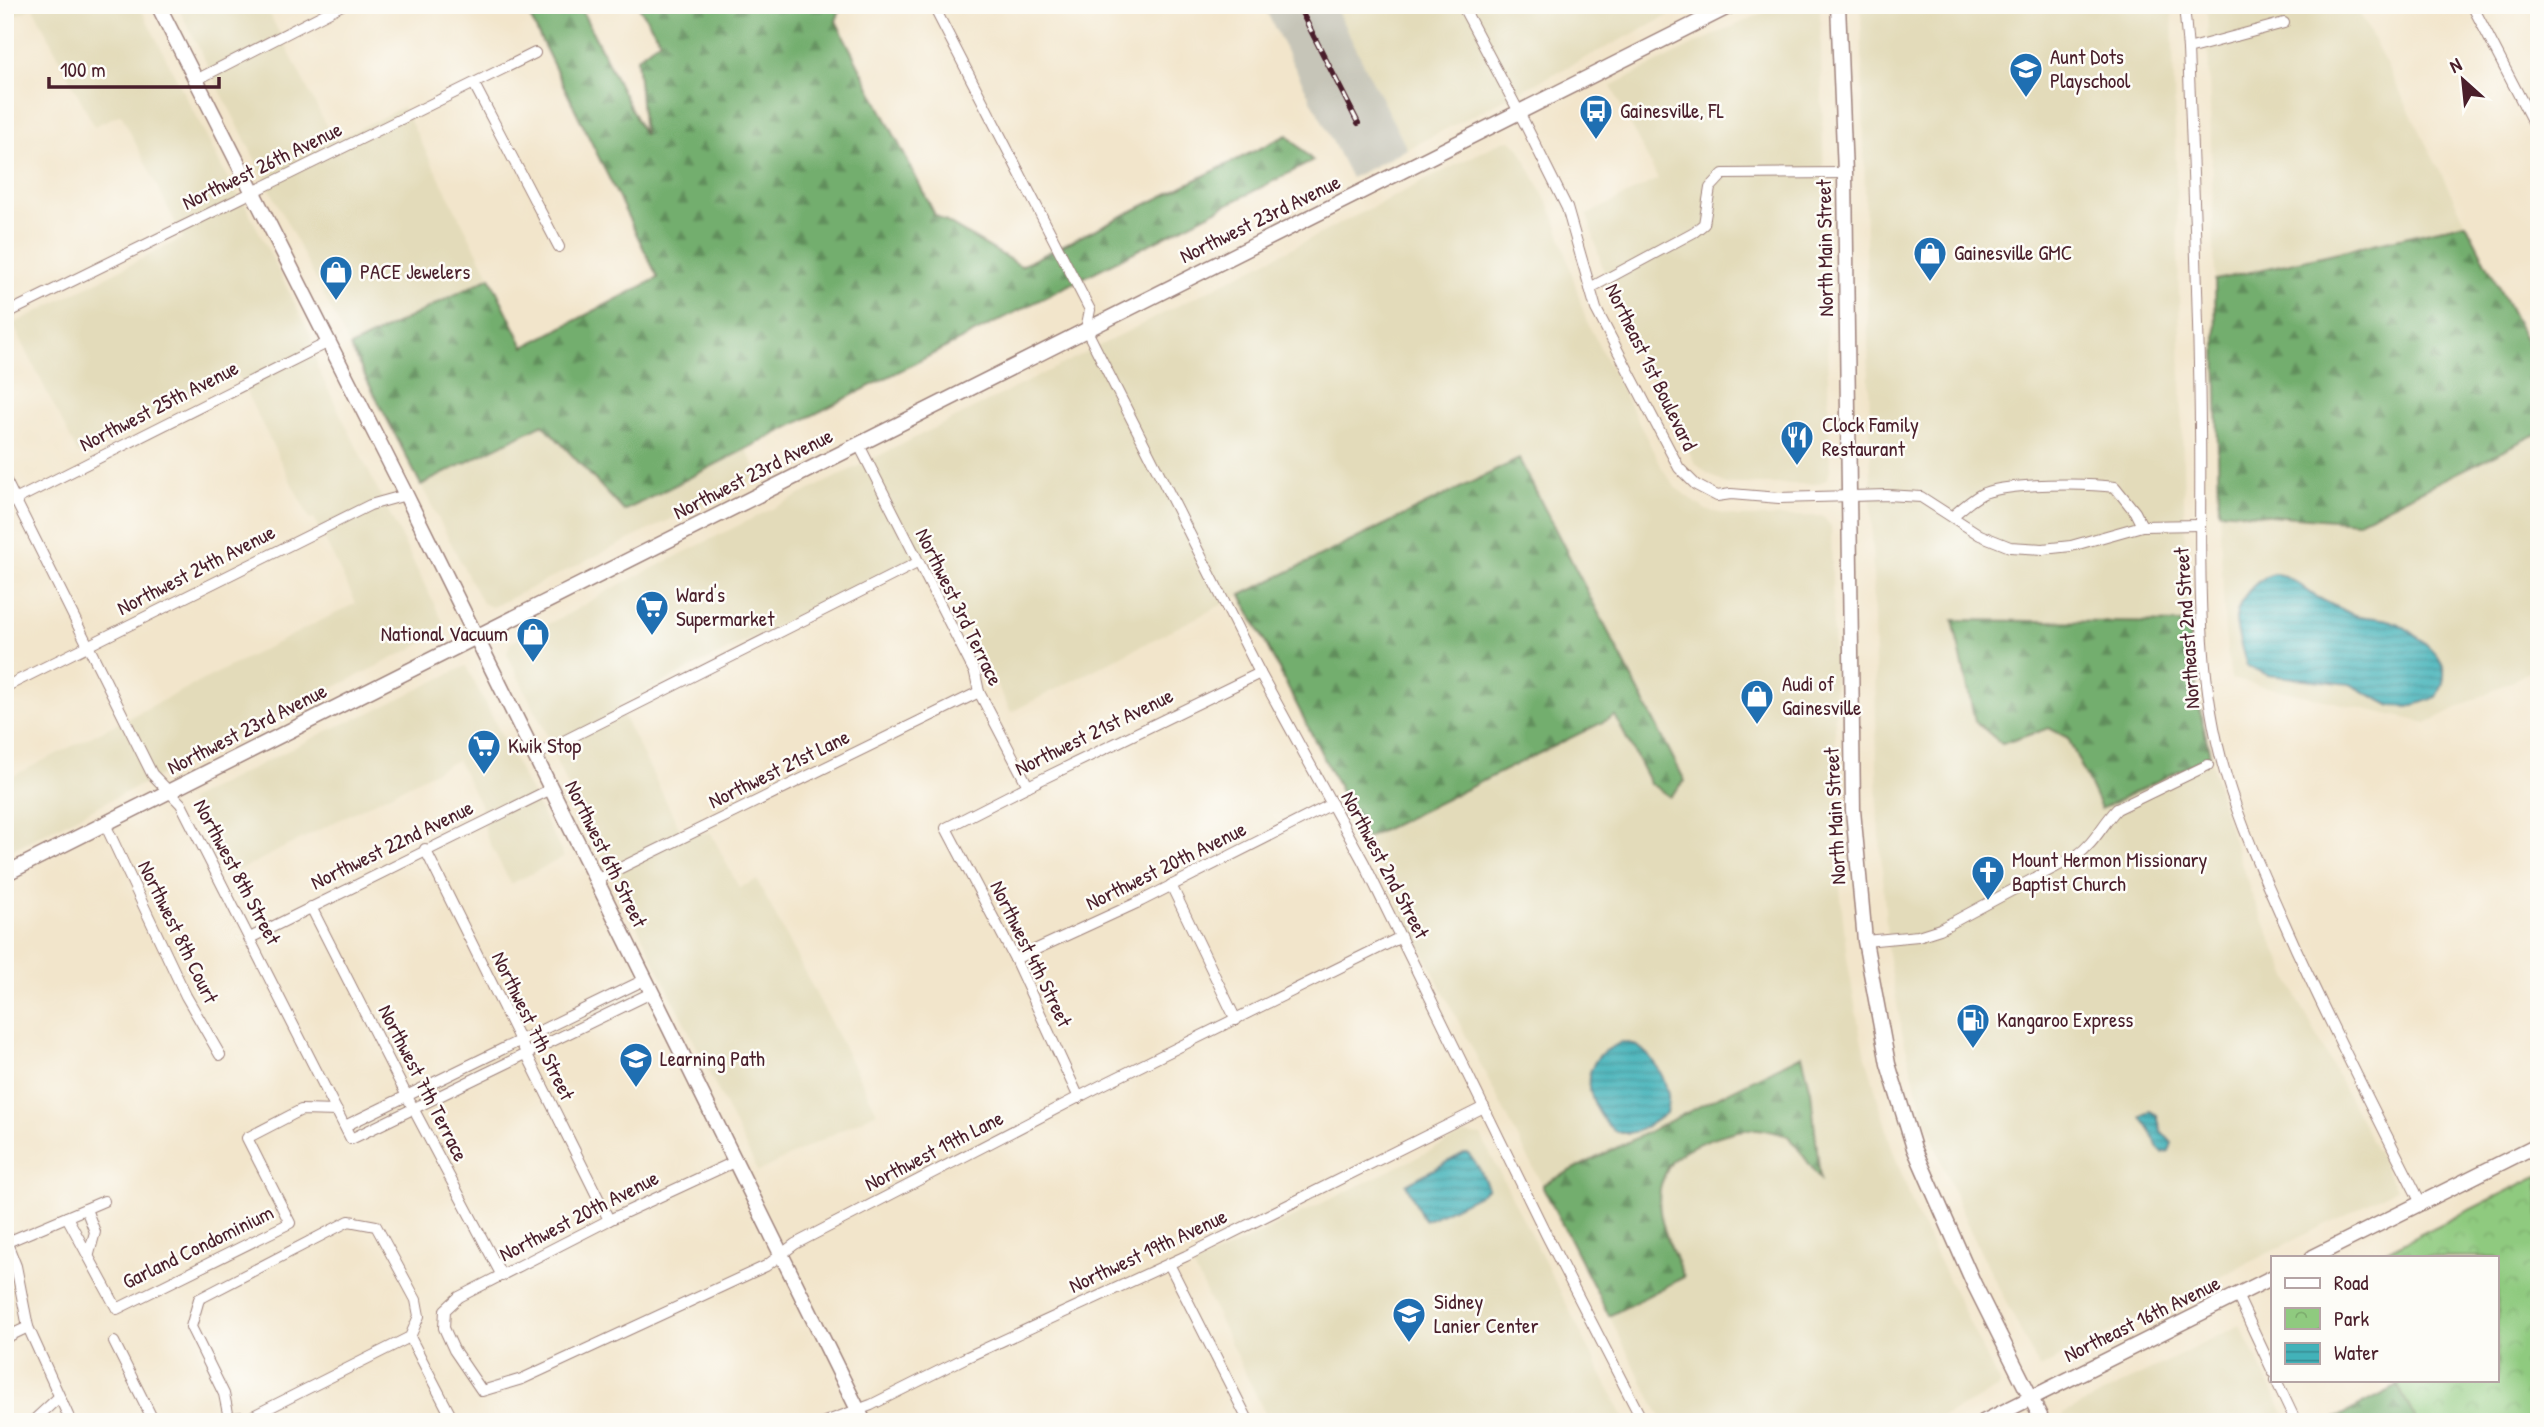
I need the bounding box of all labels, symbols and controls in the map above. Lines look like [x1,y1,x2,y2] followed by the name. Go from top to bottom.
[2050,42,2131,95] place label: Aunt Dots Playschool
[49,46,219,90] scale bar
[2428,46,2498,116] north arrow
[2007,50,2045,99] school or university icon: Aunt Dots Playschool
[2445,51,2466,79] text: N
[60,55,106,84] text: 100 m
[1577,92,1615,141] bus stop icon: Gainesville, FL
[1620,96,1724,125] place label: Gainesville, FL
[177,114,346,217] street label: Northwest 26th Avenue
[1175,167,1345,270] street label: Northwest 23rd Avenue
[1809,178,1840,317] street label: North Main Street
[1911,234,1949,283] shop icon: Gainesville GMC
[1954,238,2072,267] place label: Gainesville GMC
[317,253,355,302] shop icon: PACE Jewelers
[360,257,470,286] place label: PACE Jewelers
[1598,278,1705,455] street label: Northeast 1st Boulevard
[74,353,243,458] street label: Northwest 25th Avenue
[1822,410,1919,463] place label: Clock Family Restaurant
[1778,418,1816,467] restaurant icon: Clock Family Restaurant
[668,421,838,526] street label: Northwest 23rd Avenue
[112,517,280,622] street label: Northwest 24th Avenue
[909,523,1010,690] street label: Northwest 3rd Terrace
[2166,546,2207,710] street label: Northeast 2nd Street
[676,580,775,633] place label: Ward's Supermarket
[633,588,671,637] supermarket icon: Ward's Supermarket
[514,615,552,664] shop icon: National Vacuum
[381,619,508,648] place label: National Vacuum
[1782,669,1861,722] place label: Audi of Gainesville
[162,676,332,781] street label: Northwest 23rd Avenue
[1738,677,1776,726] shop icon: Audi of Gainesville
[1010,681,1178,782] street label: Northwest 21st Avenue
[703,722,854,815] street label: Northwest 21st Lane
[465,727,503,776] supermarket icon: Kwik Stop
[508,731,581,760] place label: Kwik Stop
[1816,746,1853,885] street label: North Main Street
[558,775,655,933] street label: Northwest 6th Street
[1334,786,1437,944] street label: Northwest 2nd Street
[306,793,478,896] street label: Northwest 22nd Avenue
[187,794,288,950] street label: Northwest 8th Street
[1081,814,1251,917] street label: Northwest 20th Avenue
[2012,845,2208,898] place label: Mount Hermon Missionary Baptist Church
[1969,853,2007,902] church icon: Mount Hermon Missionary Baptist Church
[131,855,226,1009] street label: Northwest 8th Court
[983,876,1080,1033] street label: Northwest 4th Street
[485,947,582,1106] street label: Northwest 7th Street
[371,999,475,1166] street label: Northwest 7th Terrace
[1954,1001,1992,1050] fuel station icon: Kangaroo Express
[1997,1005,2133,1034] place label: Kangaroo Express
[617,1040,655,1089] school or university icon: Learning Path
[660,1044,765,1073] place label: Learning Path
[859,1103,1008,1198] street label: Northwest 19th Lane
[494,1163,663,1268] street label: Northwest 20th Avenue
[117,1197,278,1296] street label: Garland Condominium
[1064,1201,1232,1300] street label: Northwest 19th Avenue
[2271,1256,2498,1382] legend
[2059,1268,2225,1369] street label: Northeast 16th Avenue
[2334,1268,2368,1297] text: Road
[1434,1287,1539,1340] place label: Sidney Lanier Center
[1390,1295,1428,1344] school or university icon: Sidney Lanier Center
[2334,1304,2369,1333] text: Park
[2334,1338,2379,1367] text: Water

